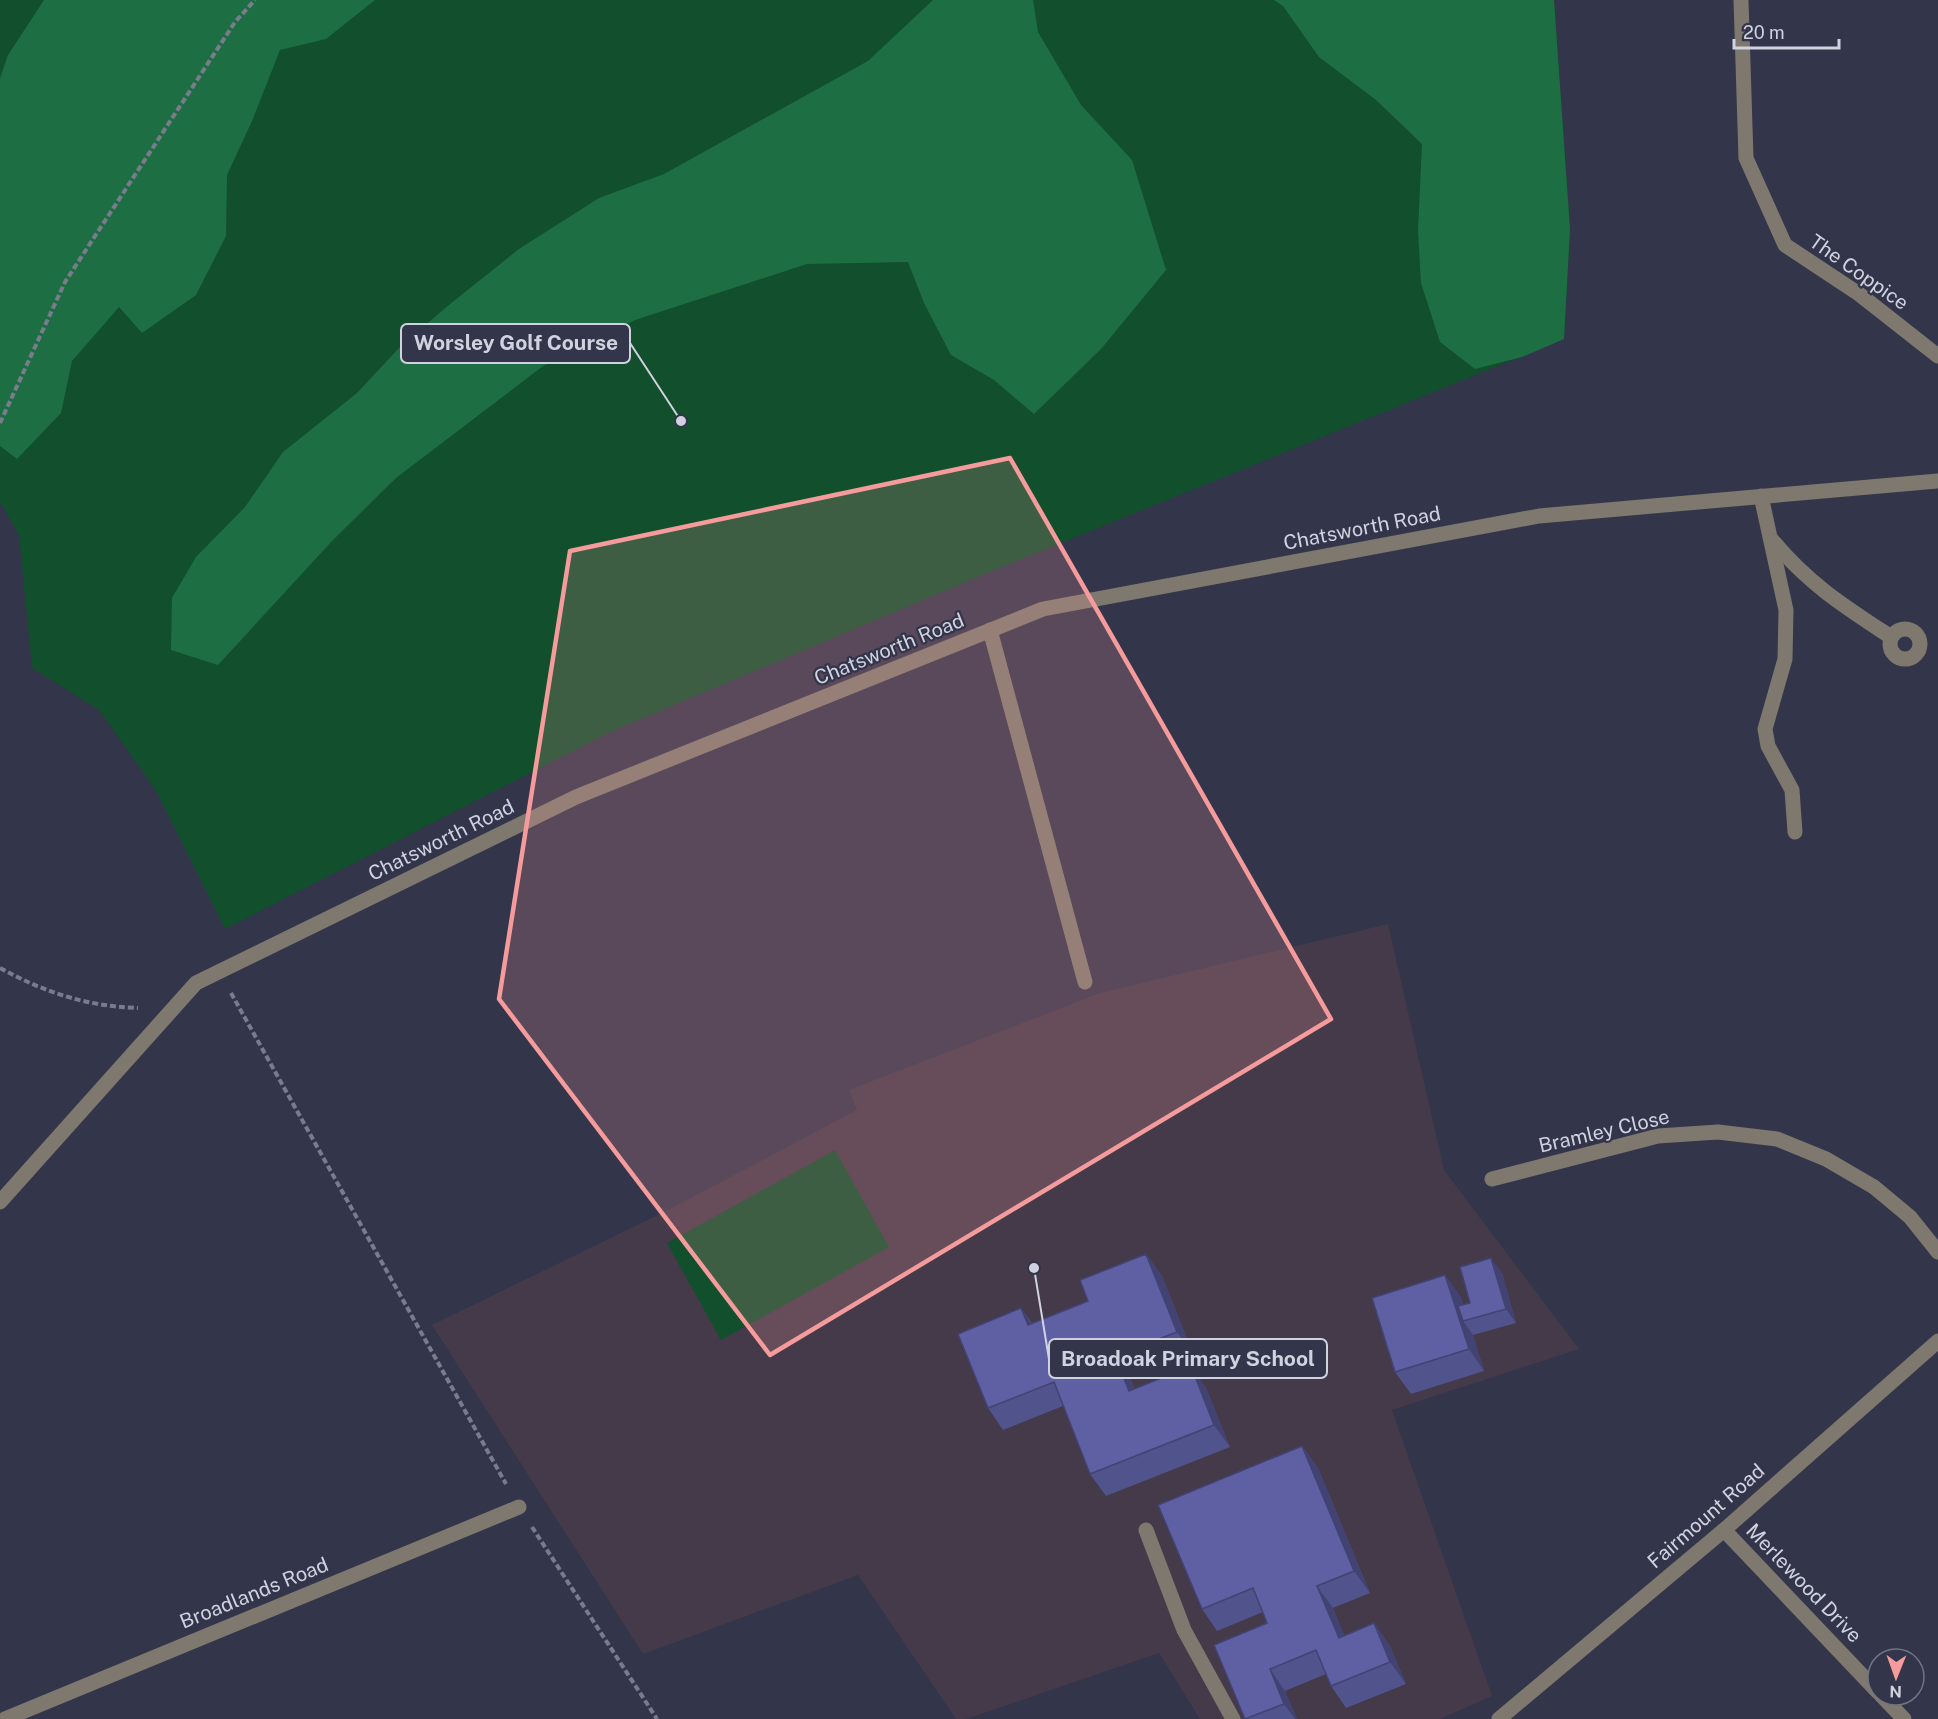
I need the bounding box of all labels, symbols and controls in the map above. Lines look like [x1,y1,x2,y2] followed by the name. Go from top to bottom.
[1734,12,1839,50] scale bar
[1743,22,1785,43] text: 20 m
[1805,229,1913,315] street label: The Coppice
[401,324,630,363] callout: Worsley Golf Course
[414,330,618,355] text: Worsley Golf Course
[1281,501,1443,555] street label: Chatsworth Road
[811,608,967,690] street label: Chatsworth Road
[364,794,518,886] street label: Chatsworth Road
[1536,1104,1672,1158] street label: Bramley Close
[1049,1339,1327,1378] callout: Broadoak Primary School
[1061,1346,1315,1371] text: Broadoak Primary School
[1643,1459,1769,1573] street label: Fairmount Road
[1741,1519,1867,1647] street label: Merlewood Drive
[176,1552,332,1634] street label: Broadlands Road
[1866,1647,1926,1707] north arrow
[1889,1682,1902,1701] text: N

